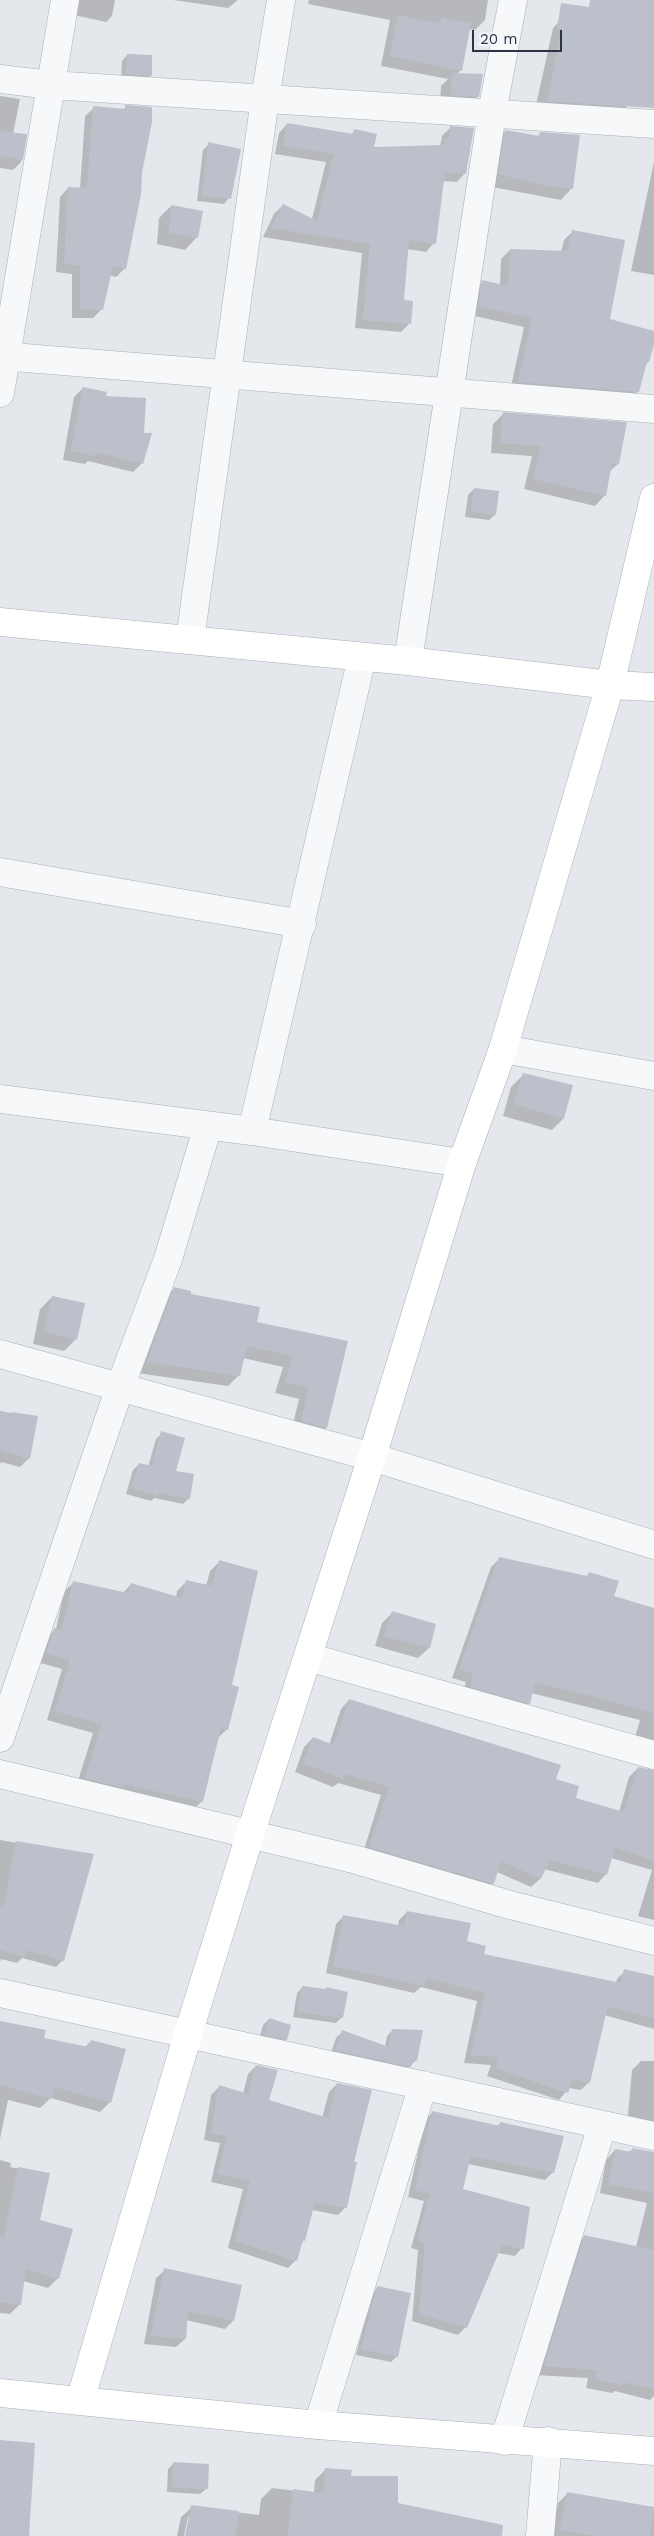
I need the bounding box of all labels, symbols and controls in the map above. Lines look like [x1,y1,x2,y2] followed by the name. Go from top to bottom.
[474,20,564,52] scale bar
[480,30,518,48] text: 20 m

